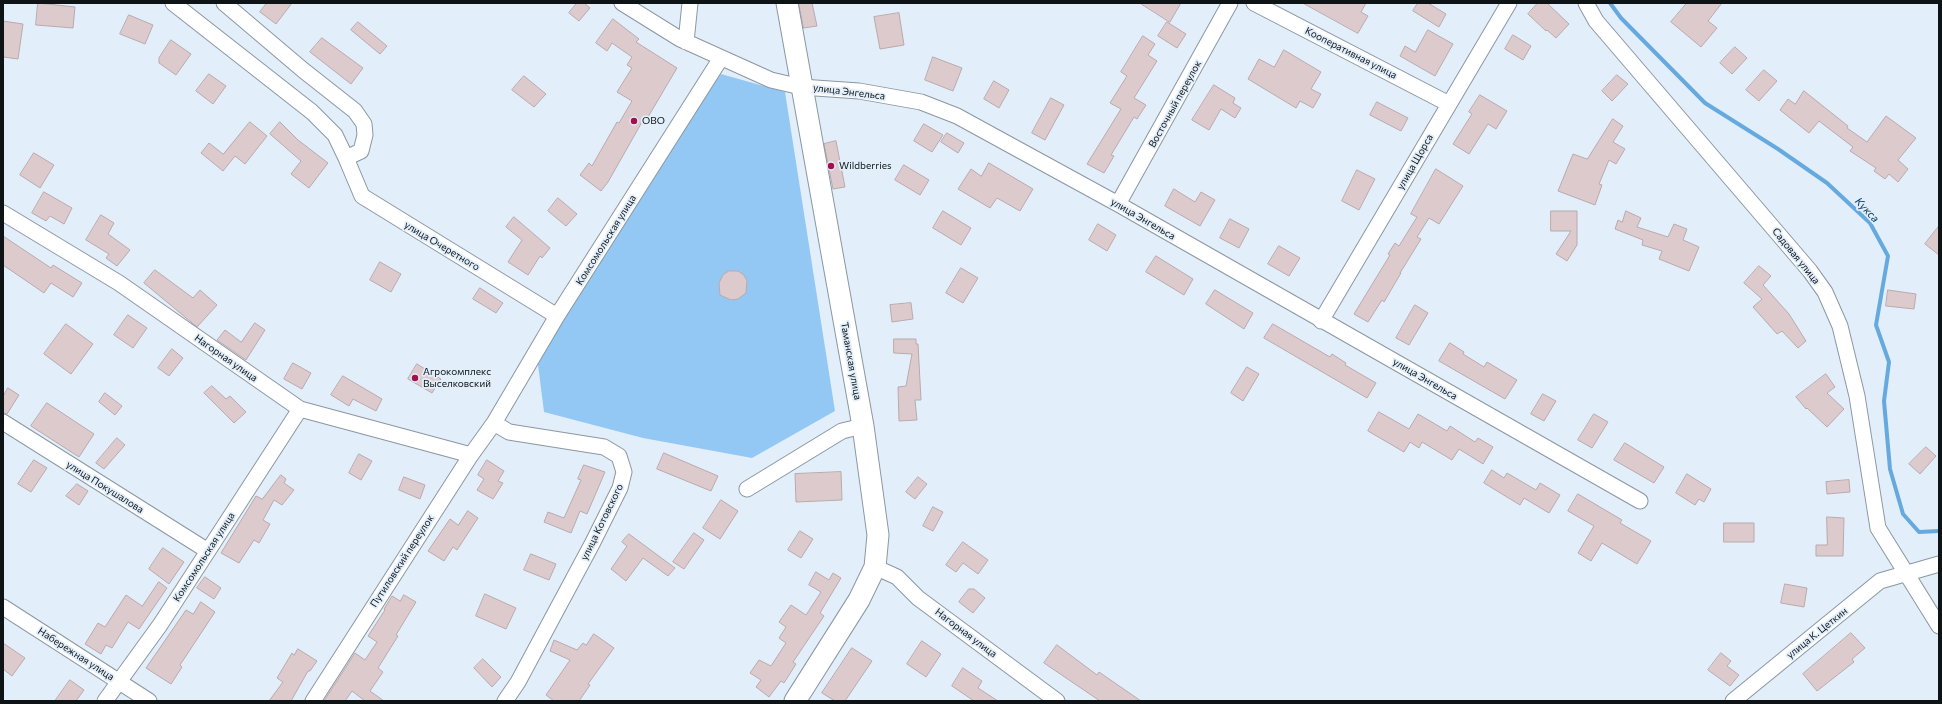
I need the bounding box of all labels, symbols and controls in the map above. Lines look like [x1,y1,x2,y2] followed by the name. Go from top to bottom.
[1303,25,1399,81] street label: Кооперативная улица
[1146,58,1204,150] street label: Восточный переулок
[812,82,886,102] street label: улица Энгельса
[642,115,665,127] place label: ОВО
[629,116,639,126] marker: ОВО
[1394,132,1436,192] street label: улица Щорса
[839,160,892,172] place label: Wildberries
[826,161,836,171] marker: Wildberries
[573,193,639,287] street label: Комсомольская улица
[1852,195,1882,225] water label: Кукса
[1109,196,1177,242] street label: улица Энгельса
[402,219,482,273] street label: улица Очеретного
[1770,225,1822,287] street label: Садовая улица
[838,321,864,401] street label: Таманская улица
[192,332,260,384] street label: Нагорная улица
[1391,356,1459,402] street label: улица Энгельса
[423,366,491,390] place label: Агрокомплекс Выселковский
[410,373,420,383] marker: Агрокомплекс Выселковский
[64,458,146,516] street label: улица Покушалова
[578,482,626,562] street label: улица Котовского
[171,510,237,604] street label: Комсомольская улица
[368,513,436,609] street label: Путиловский переулок
[1784,605,1850,661] street label: улица К. Цеткин
[933,606,999,660] street label: Нагорная улица
[36,625,116,683] street label: Набережная улица

